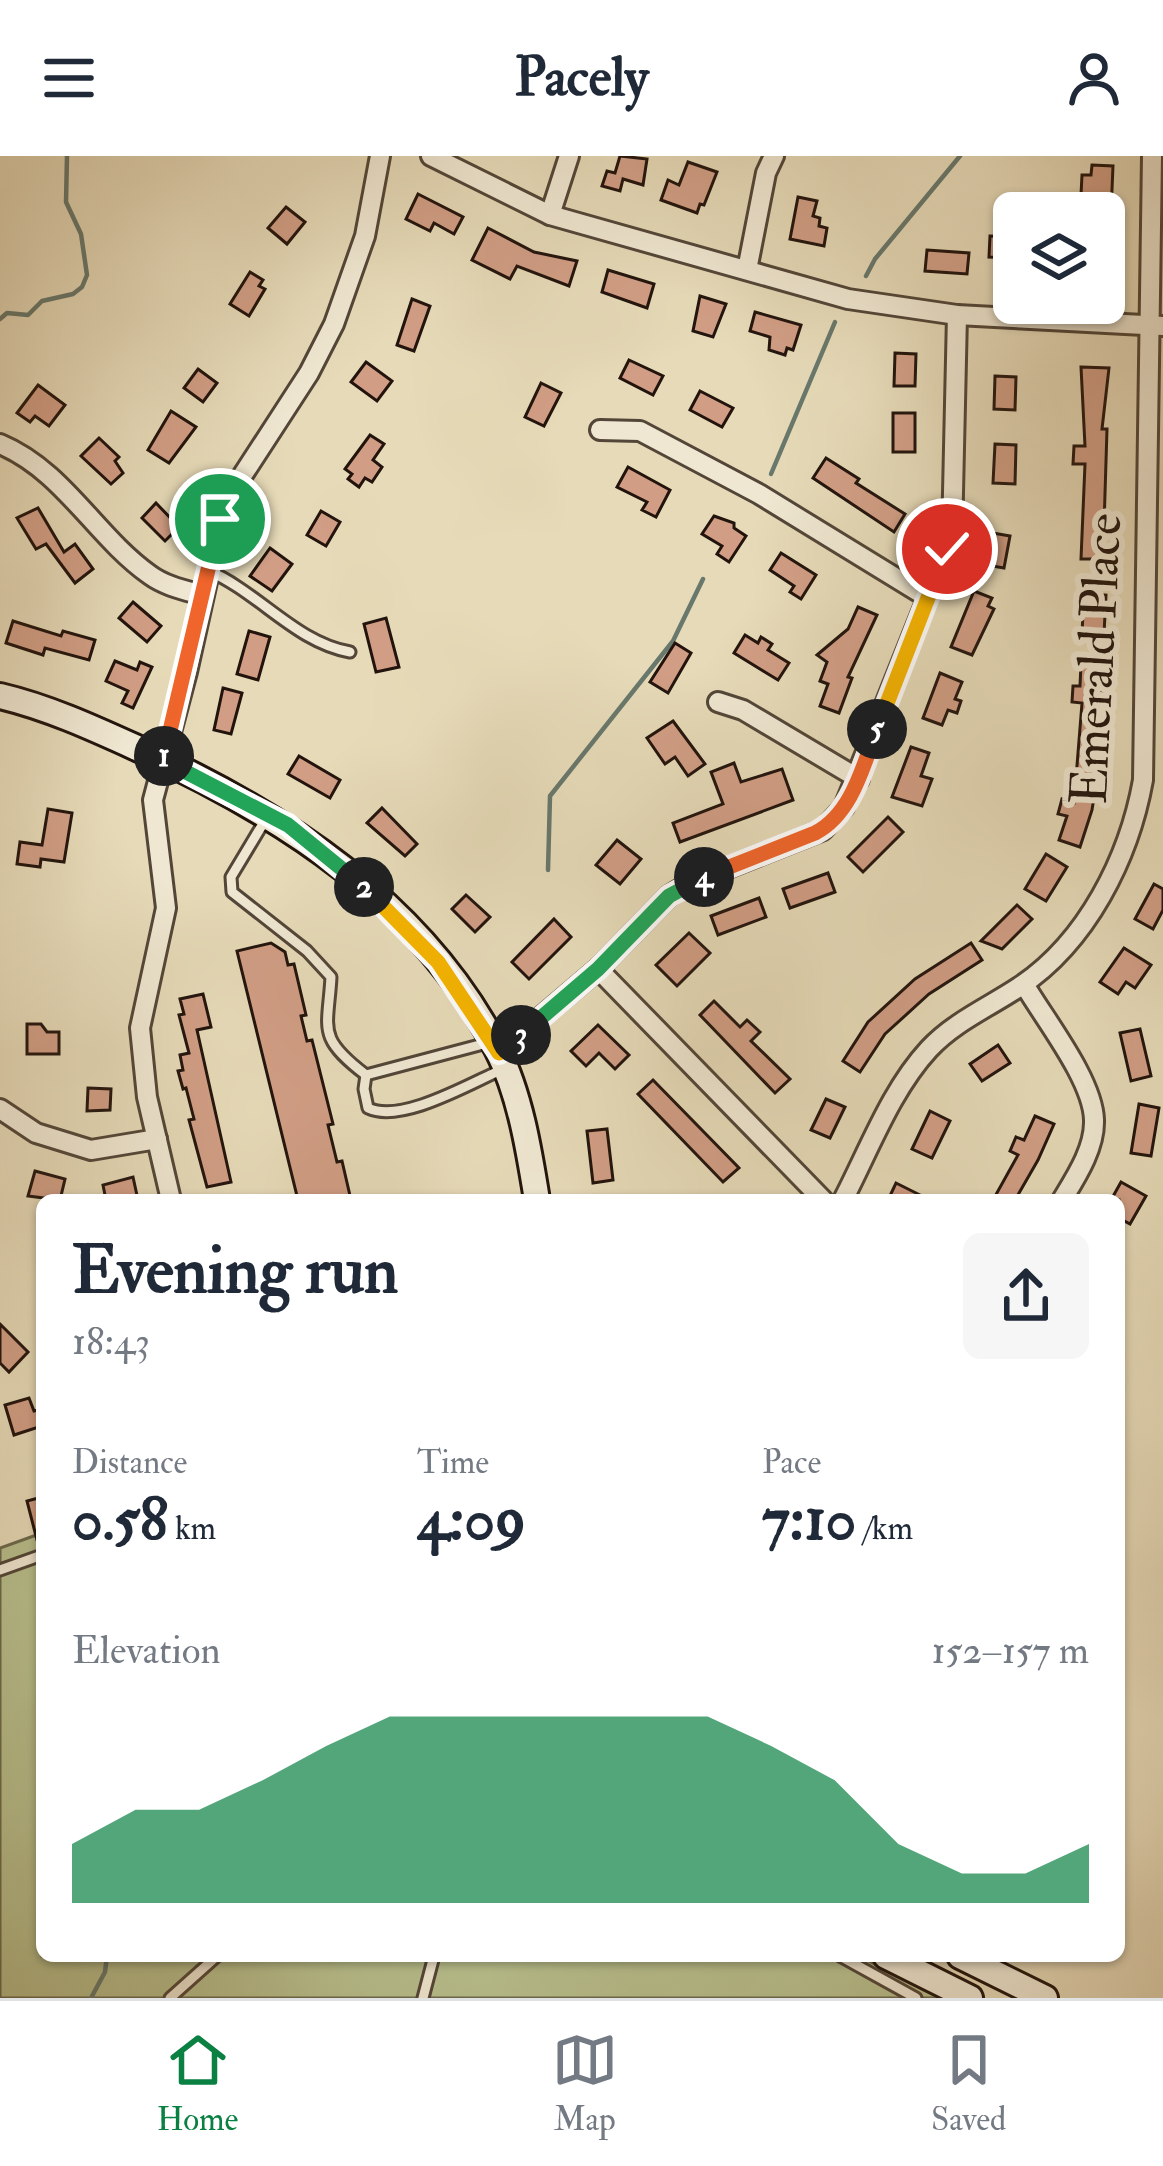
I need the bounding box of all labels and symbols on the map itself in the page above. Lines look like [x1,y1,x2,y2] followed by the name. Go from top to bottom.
[169,468,271,570] pin
[896,498,998,600] pin
[1057,512,1137,806] street label: Emerald Place
[847,699,907,759] pin: 5
[134,726,194,786] pin: 1
[674,847,734,907] pin: 4
[334,857,394,917] pin: 2
[491,1005,551,1065] pin: 3

